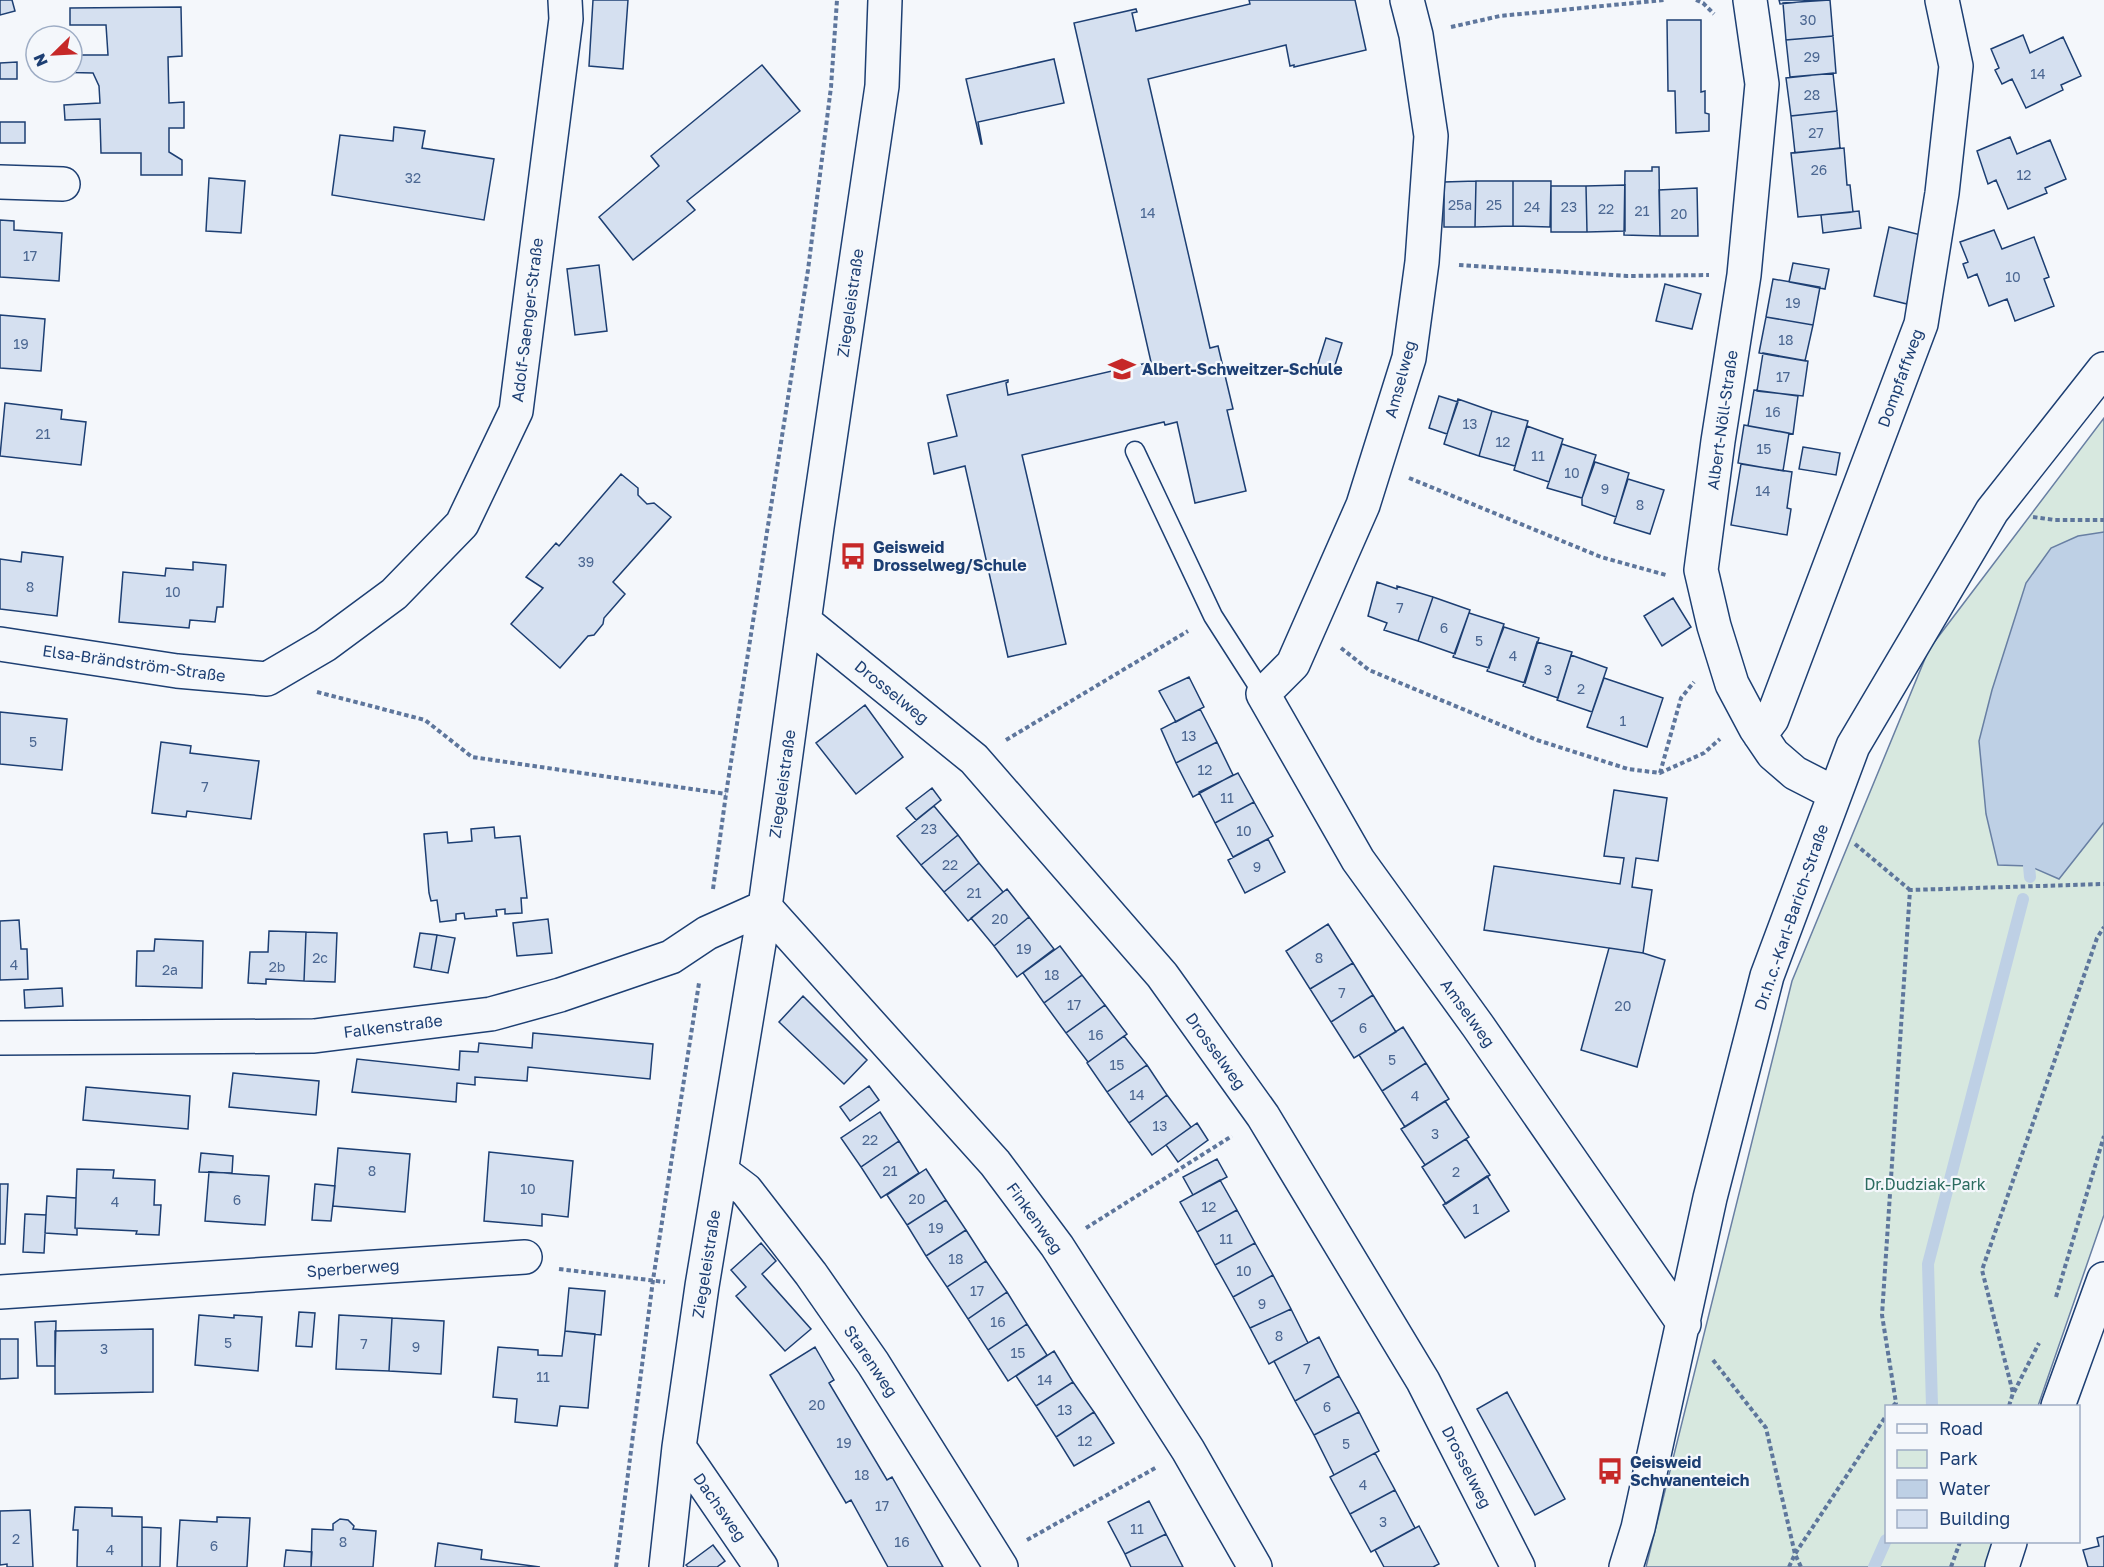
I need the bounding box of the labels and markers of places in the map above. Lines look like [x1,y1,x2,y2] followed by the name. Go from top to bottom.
[1107,354,1137,384] school or university icon: Albert-Schweitzer-Schule
[1142,359,1343,379] place label: Albert-Schweitzer-Schule
[873,537,1027,575] place label: Geisweid Drosselweg/Schule
[838,541,868,571] bus stop icon: Geisweid Drosselweg/Schule
[1630,1452,1750,1490] place label: Geisweid Schwanenteich
[1595,1456,1625,1486] bus stop icon: Geisweid Schwanenteich

